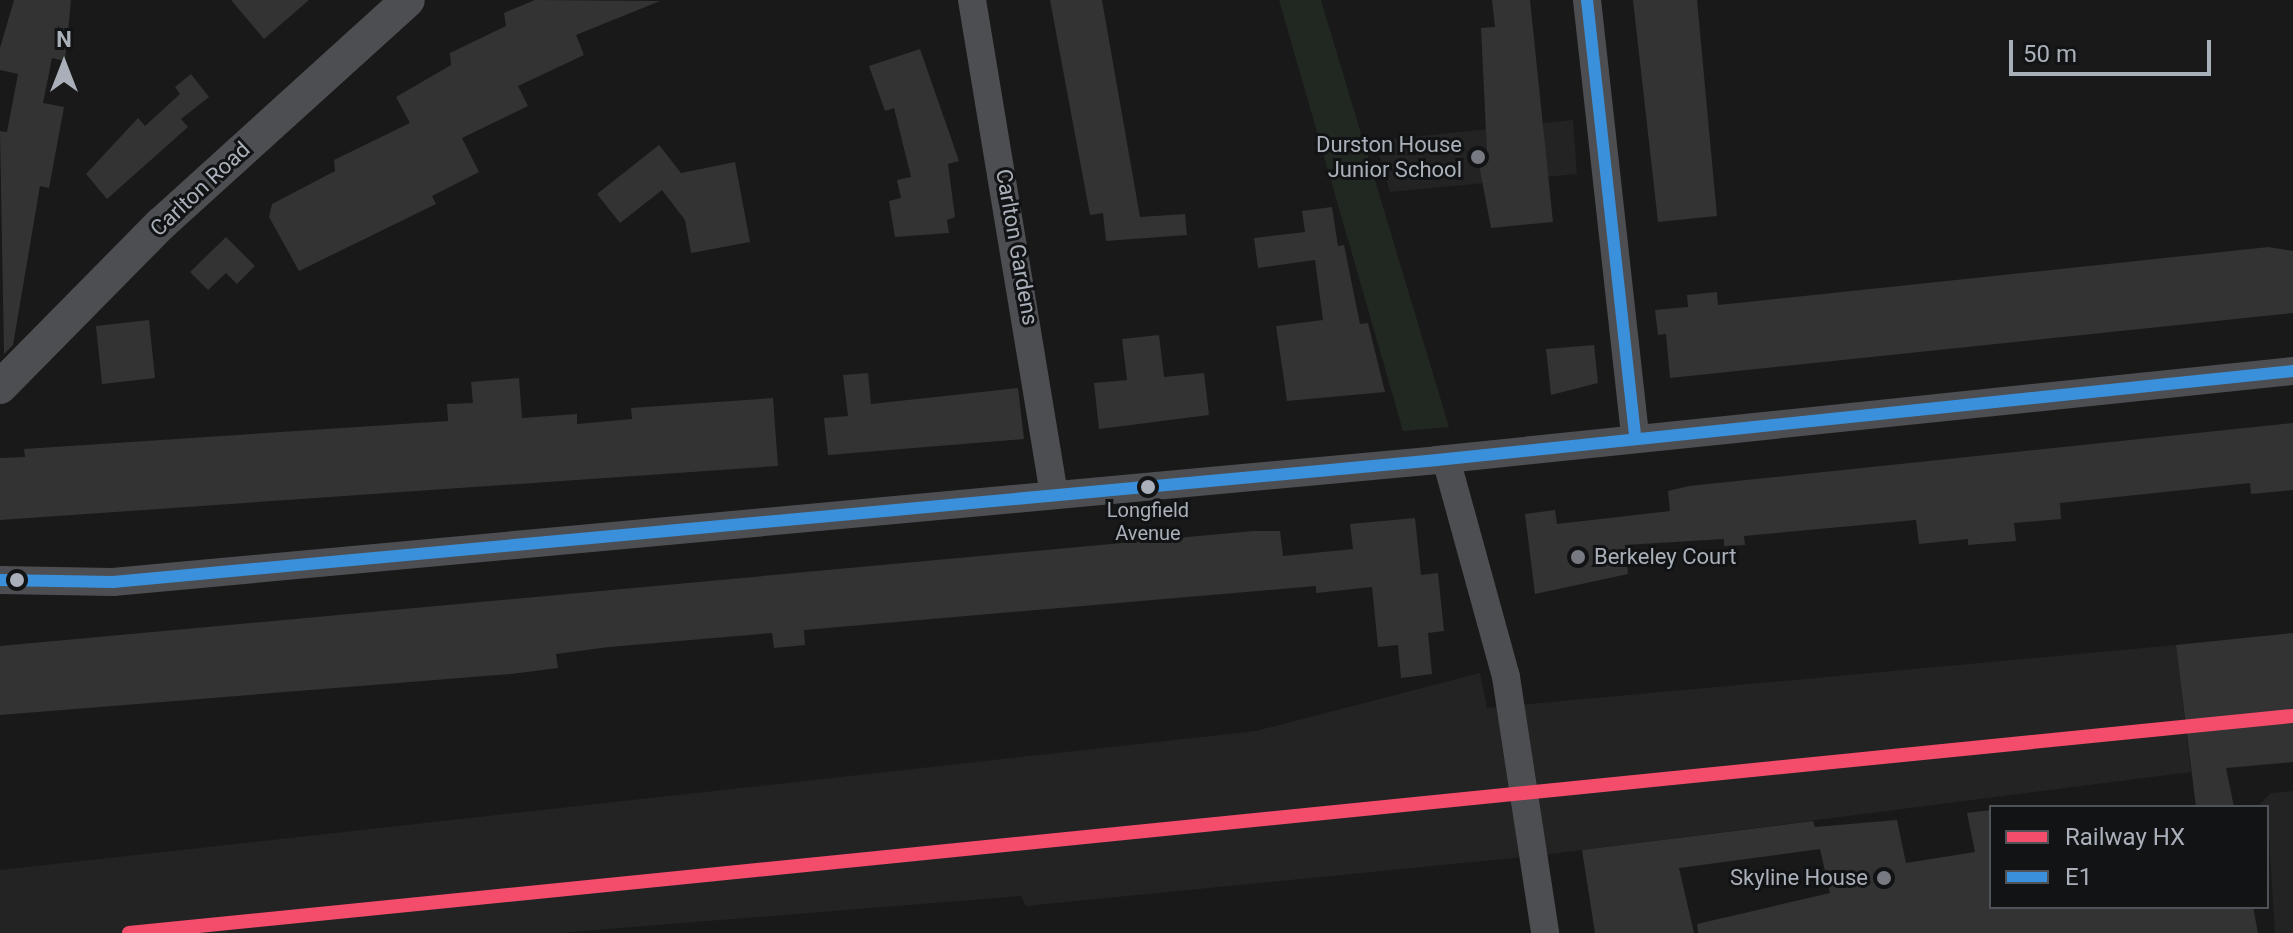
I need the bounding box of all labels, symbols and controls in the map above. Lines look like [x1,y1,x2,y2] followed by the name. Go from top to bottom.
[24,24,104,104] north arrow
[2013,24,2215,74] scale bar
[56,27,72,52] text: N
[2023,40,2077,68] text: 50 m
[1316,131,1462,182] place label: Durston House Junior School
[145,136,255,242] street label: Carlton Road
[1469,148,1487,166] marker: Durston House Junior School
[990,167,1044,327] street label: Carlton Gardens
[1140,479,1156,495] marker: Longfield Avenue
[1107,498,1189,545] place label: Longfield Avenue
[1594,544,1736,570] place label: Berkeley Court
[1569,548,1587,566] marker: Berkeley Court
[9,572,25,588] unlabelled marker
[1989,805,2269,909] legend
[2065,823,2185,851] text: Railway HX
[2065,863,2092,891] text: E1
[1730,865,1868,891] place label: Skyline House
[1875,869,1893,887] marker: Skyline House

